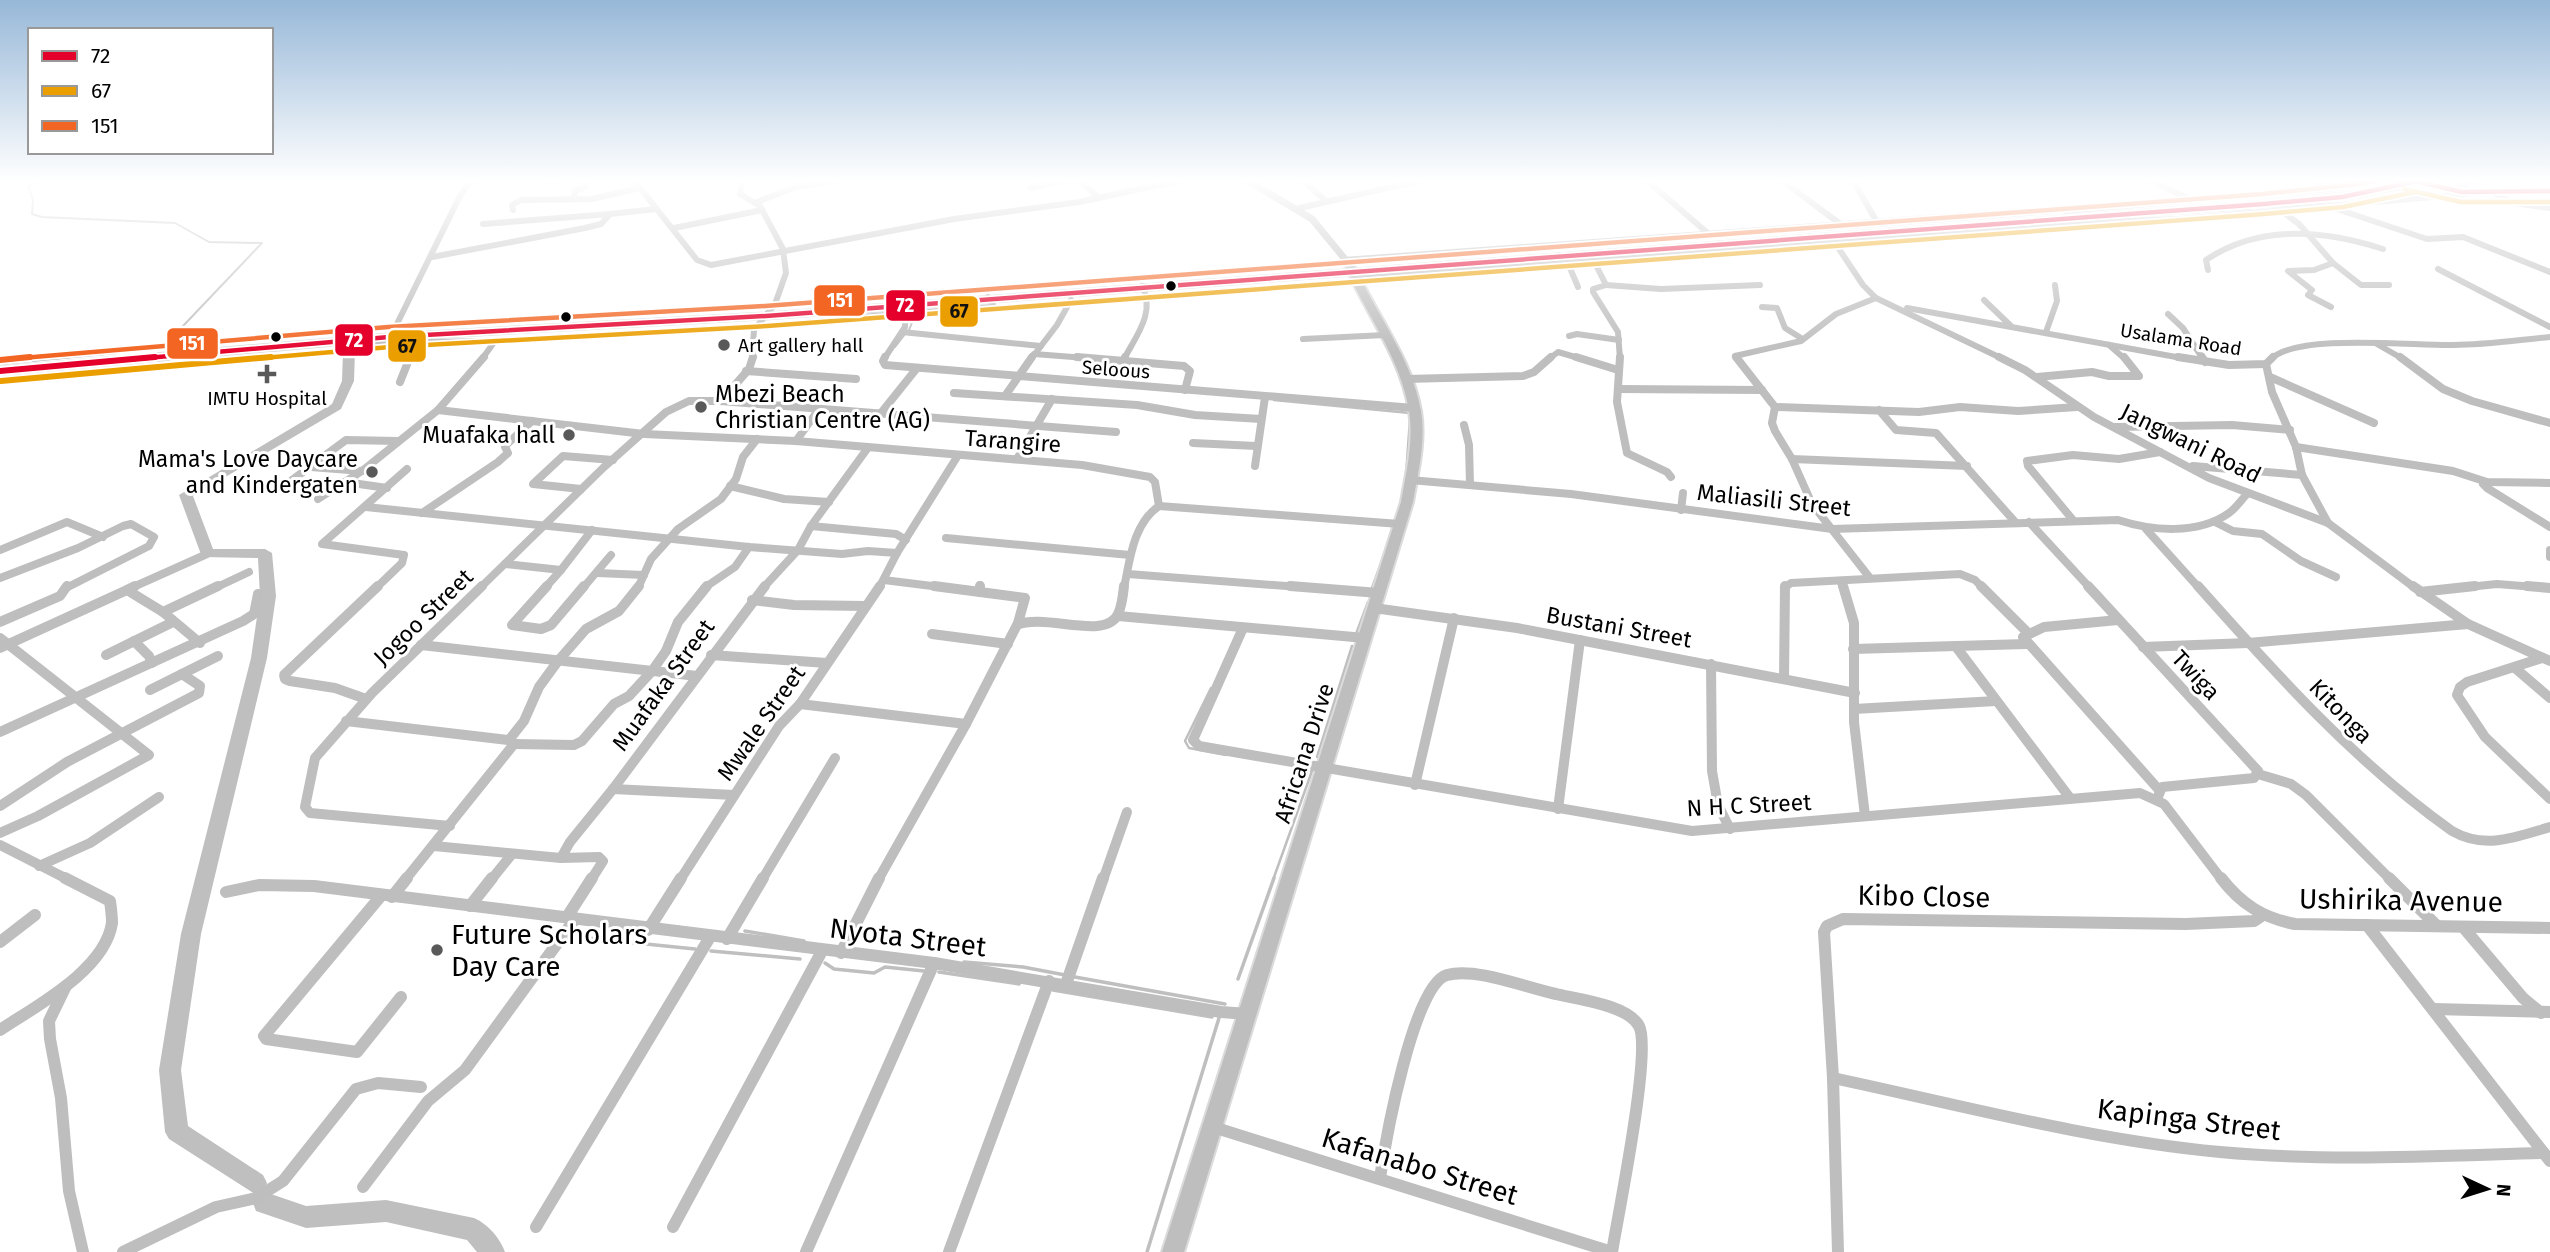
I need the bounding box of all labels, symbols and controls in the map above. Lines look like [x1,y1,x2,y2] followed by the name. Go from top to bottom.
[28,28,273,154] legend
[91,43,110,69] text: 72
[91,78,111,104] text: 67
[91,113,119,139] text: 151
[1164,279,1178,293] unlabelled marker
[813,284,866,317] line badge: 151
[827,289,853,312] text: 151
[885,289,926,322] line badge: 72
[896,294,914,317] text: 72
[939,295,979,328] line badge: 67
[949,300,969,323] text: 67
[559,310,573,324] unlabelled marker
[2119,319,2243,360] street label: Usalama Road
[334,323,374,357] line badge: 72
[166,327,219,360] line badge: 151
[345,329,363,352] text: 72
[387,329,427,363] line badge: 67
[269,330,283,344] unlabelled marker
[179,332,205,355] text: 151
[738,334,864,357] place label: Art gallery hall
[397,335,417,358] text: 67
[716,337,732,353] marker: Art gallery hall
[1081,356,1151,383] street label: Seloous
[257,364,277,384] marker: IMTU Hospital
[715,380,930,434] place label: Mbezi Beach Christian Centre (AG)
[207,387,327,410] place label: IMTU Hospital
[2116,397,2266,489] street label: Jangwani Road
[693,399,709,415] marker: Mbezi Beach Christian Centre (AG)
[422,421,555,449] place label: Muafaka hall
[964,424,1062,458] street label: Tarangire
[561,427,577,443] marker: Muafaka hall
[138,445,358,499] place label: Mama's Love Daycare and Kindergaten
[364,464,380,480] marker: Mama's Love Daycare and Kindergaten
[1696,478,1853,522] street label: Maliasili Street
[367,562,479,671] street label: Jogoo Street
[1544,600,1695,654] street label: Bustani Street
[606,613,721,756] street label: Muafaka Street
[2166,644,2226,706] street label: Twiga
[711,659,811,786] street label: Mwale Street
[2304,673,2378,749] street label: Kitonga
[1268,679,1340,827] street label: Africana Drive
[1686,788,1813,822] street label: N H C Street
[1857,879,1991,914] street label: Kibo Close
[2299,882,2503,919] street label: Ushirika Avenue
[828,912,989,964] street label: Nyota Street
[451,918,647,983] place label: Future Scholars Day Care
[429,942,445,958] marker: Future Scholars Day Care
[2095,1092,2284,1147] street label: Kapinga Street
[1318,1121,1523,1212] street label: Kafanabo Street
[2452,1154,2522,1224] north arrow
[2492,1183,2515,1197] text: N

